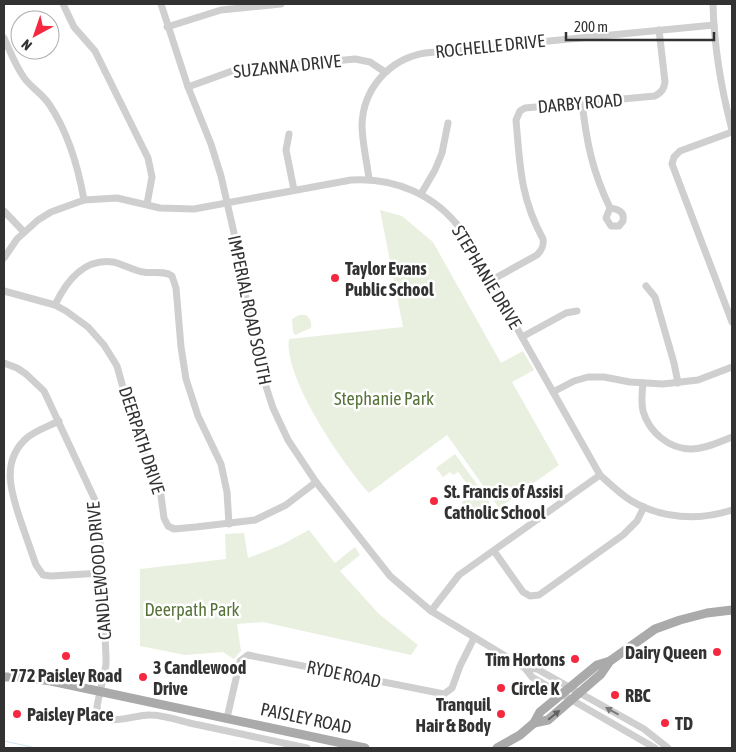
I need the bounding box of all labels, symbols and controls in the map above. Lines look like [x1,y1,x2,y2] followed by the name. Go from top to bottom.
[10,10,60,60] north arrow
[566,10,714,42] scale bar
[574,18,608,35] text: 200 m
[434,30,546,62] street label: ROCHELLE DRIVE
[18,36,35,54] text: N
[232,50,342,82] street label: SUZANNA DRIVE
[537,89,623,117] street label: DARBY ROAD
[448,222,526,333] street label: STEPHANIE DRIVE
[224,233,276,387] street label: IMPERIAL ROAD SOUTH
[345,258,434,300] place label: Taylor Evans Public School
[329,272,341,284] marker: Taylor Evans Public School
[115,384,169,497] street label: DEERPATH DRIVE
[334,388,434,409] park label: Stephanie Park
[444,481,563,523] place label: St. Francis of Assisi Catholic School
[428,495,440,507] marker: St. Francis of Assisi Catholic School
[82,501,116,641] street label: CANDLEWOOD DRIVE
[145,599,240,620] park label: Deerpath Park
[625,642,707,663] place label: Dairy Queen
[711,646,723,658] marker: Dairy Queen
[485,649,566,670] place label: Tim Hortons
[60,650,72,662] marker: 772 Paisley Road
[569,653,581,665] marker: Tim Hortons
[305,656,383,692] street label: RYDE ROAD
[153,657,246,699] place label: 3 Candlewood Drive
[10,665,122,686] place label: 772 Paisley Road
[137,671,149,683] marker: 3 Candlewood Drive
[511,678,559,699] place label: Circle K
[495,682,507,694] marker: Circle K
[625,685,651,706] place label: RBC
[609,689,621,701] marker: RBC
[415,694,492,736] place label: Tranquil Hair & Body
[259,698,353,738] street label: PAISLEY ROAD
[27,704,114,725] place label: Paisley Place
[605,707,618,716] one-way arrow
[11,708,23,720] marker: Paisley Place
[495,708,507,720] marker: Tranquil Hair & Body
[548,709,561,720] one-way arrow
[675,713,693,734] place label: TD
[659,717,671,729] marker: TD

